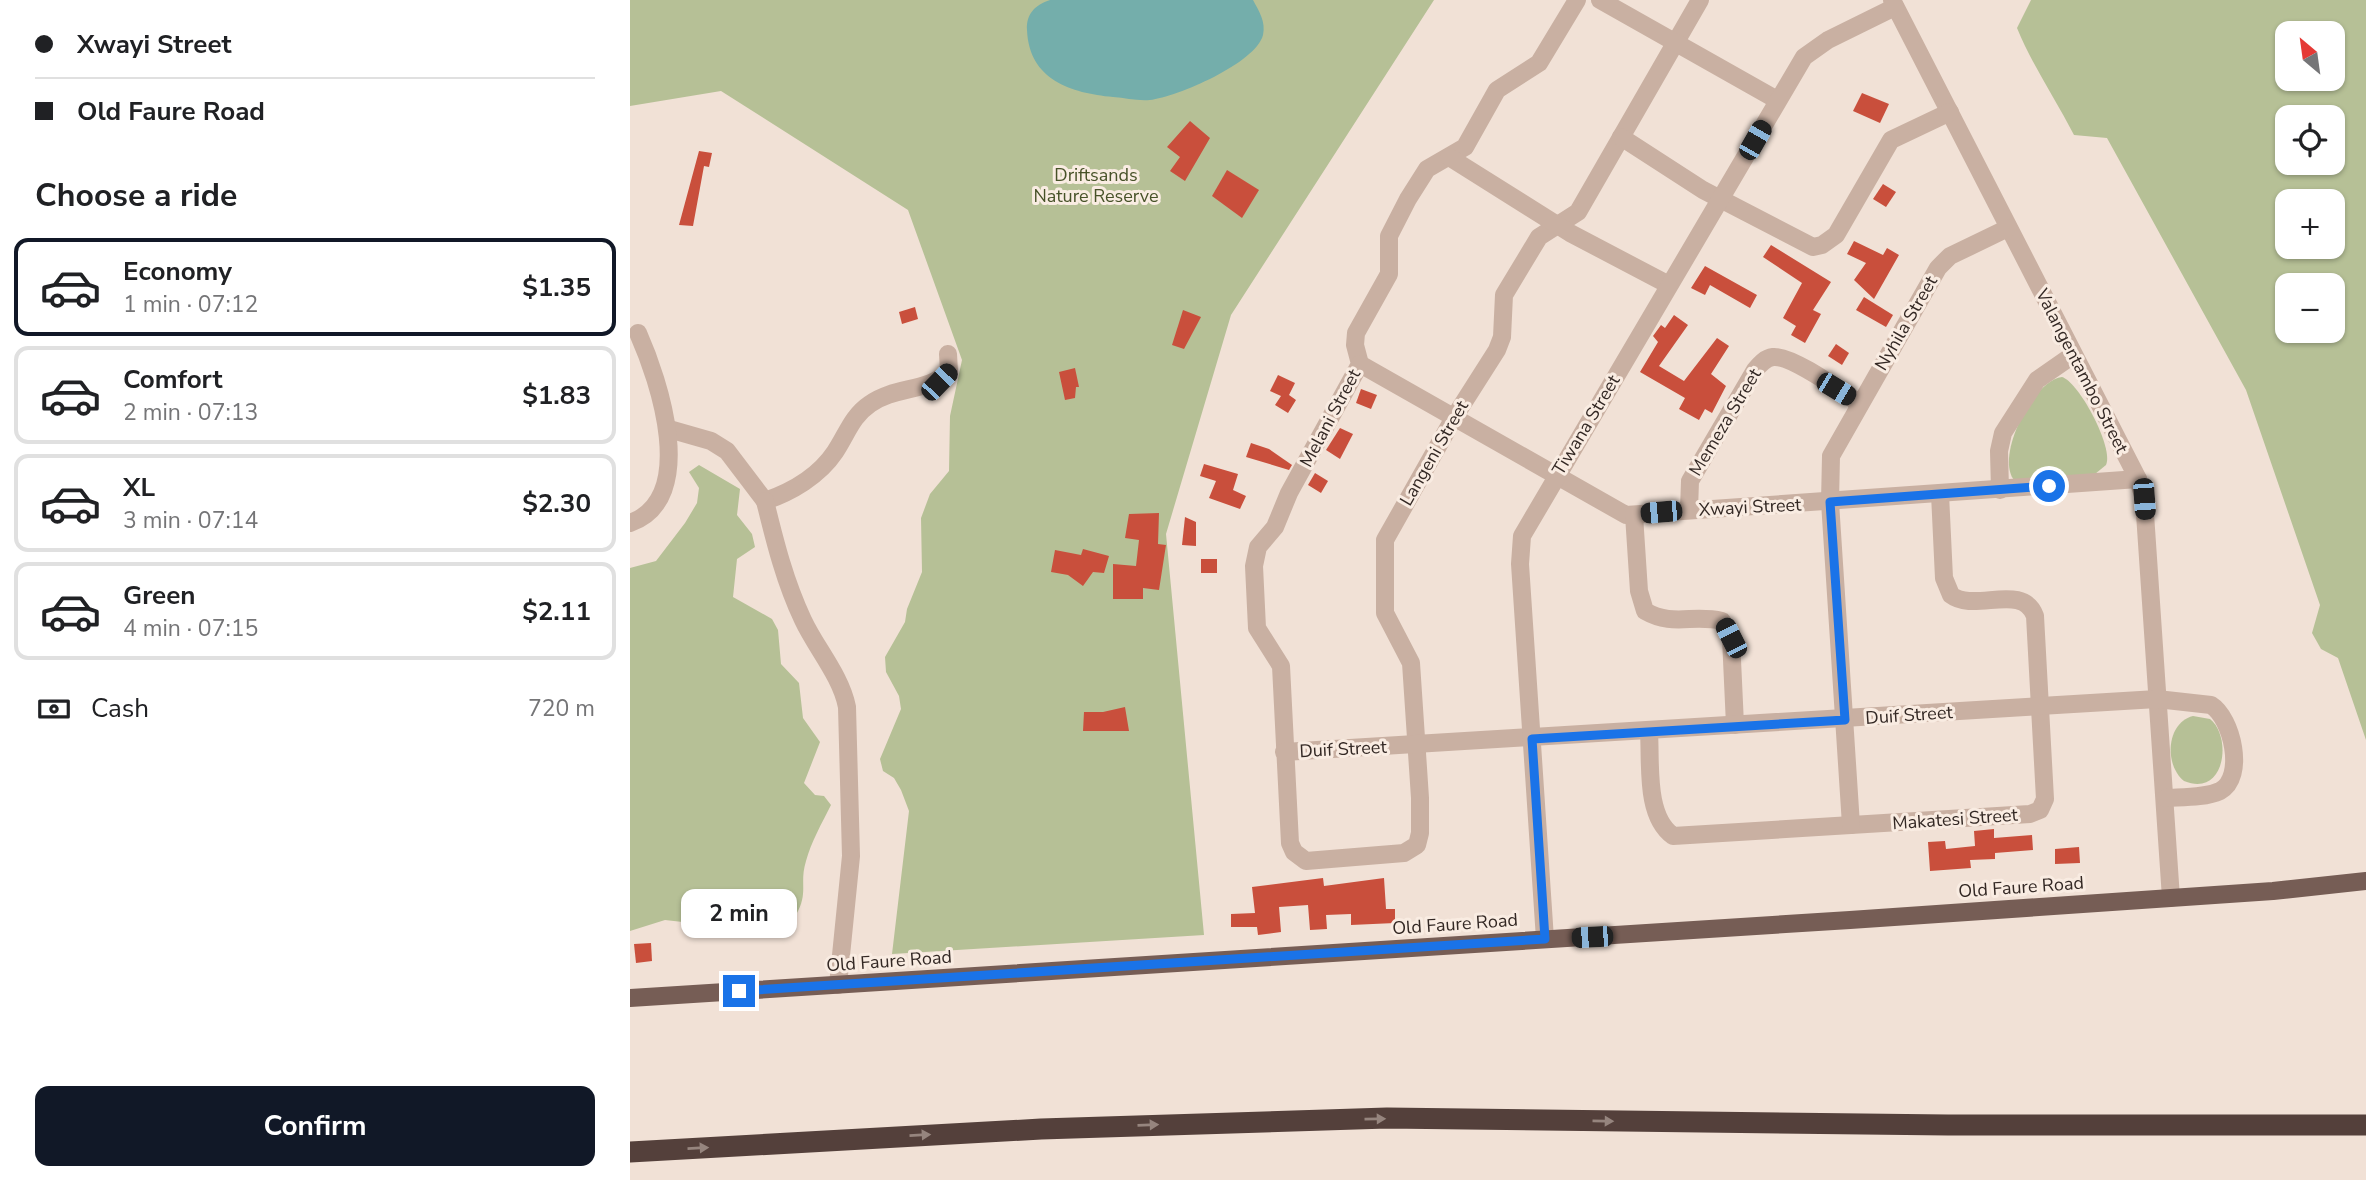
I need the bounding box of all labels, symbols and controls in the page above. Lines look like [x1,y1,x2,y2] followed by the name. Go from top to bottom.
[2275,21,2345,91] north arrow
[2275,21,2345,343] map controls
[77,27,231,62] text: Xwayi Street
[77,94,265,129] text: Old Faure Road
[2275,105,2345,175] button: locate
[1736,117,1775,163] car
[1033,163,1159,208] park label: Driftsands Nature Reserve
[35,174,237,217] text: Choose a ride
[2275,189,2345,259] button: +
[123,254,232,289] text: Economy
[39,256,102,319] icon: car
[522,270,591,305] text: $1.35
[1869,271,1943,375] street label: Nyhila Street
[2275,273,2345,343] button: −
[2030,284,2134,458] street label: Valangentambo Street
[123,289,258,320] text: 1 min · 07:12
[917,360,962,404] car
[123,362,223,397] text: Comfort
[1683,363,1767,480] street label: Memeza Street
[39,364,102,427] icon: car
[1294,364,1366,471] street label: Melani Street
[1813,369,1860,409] car
[1547,370,1626,480] street label: Tiwana Street
[522,378,591,413] text: $1.83
[1394,395,1474,510] street label: Langeni Street
[123,397,258,428] text: 2 min · 07:13
[123,470,155,505] text: XL
[2033,470,2065,502] route start
[39,472,102,535] icon: car
[2133,477,2156,521] car
[522,486,591,521] text: $2.30
[1698,492,1803,522] street label: Xwayi Street
[1640,500,1683,524] car
[123,505,258,536] text: 3 min · 07:14
[123,578,196,613] text: Green
[39,580,102,643] icon: car
[522,594,591,629] text: $2.11
[123,613,258,644] text: 4 min · 07:15
[1713,615,1750,661] car
[35,690,73,728] icon: cash
[91,691,149,726] text: Cash
[528,693,595,724] text: 720 m
[1865,700,1954,730] street label: Duif Street
[1299,735,1388,763] street label: Duif Street
[1891,803,2019,835] street label: Makatesi Street
[1957,871,2085,903] street label: Old Faure Road
[681,890,797,939] callout: 2 min
[709,898,769,929] text: 2 min
[1391,908,1519,940] street label: Old Faure Road
[1571,925,1614,949] car
[825,945,953,977] street label: Old Faure Road
[723,975,755,1007] route end
[35,1086,595,1166] button: Confirm
[1364,1113,1386,1124] one-way arrow
[1592,1115,1614,1127] one-way arrow
[1137,1119,1159,1130] one-way arrow
[910,1129,932,1140] one-way arrow
[687,1142,709,1153] one-way arrow

